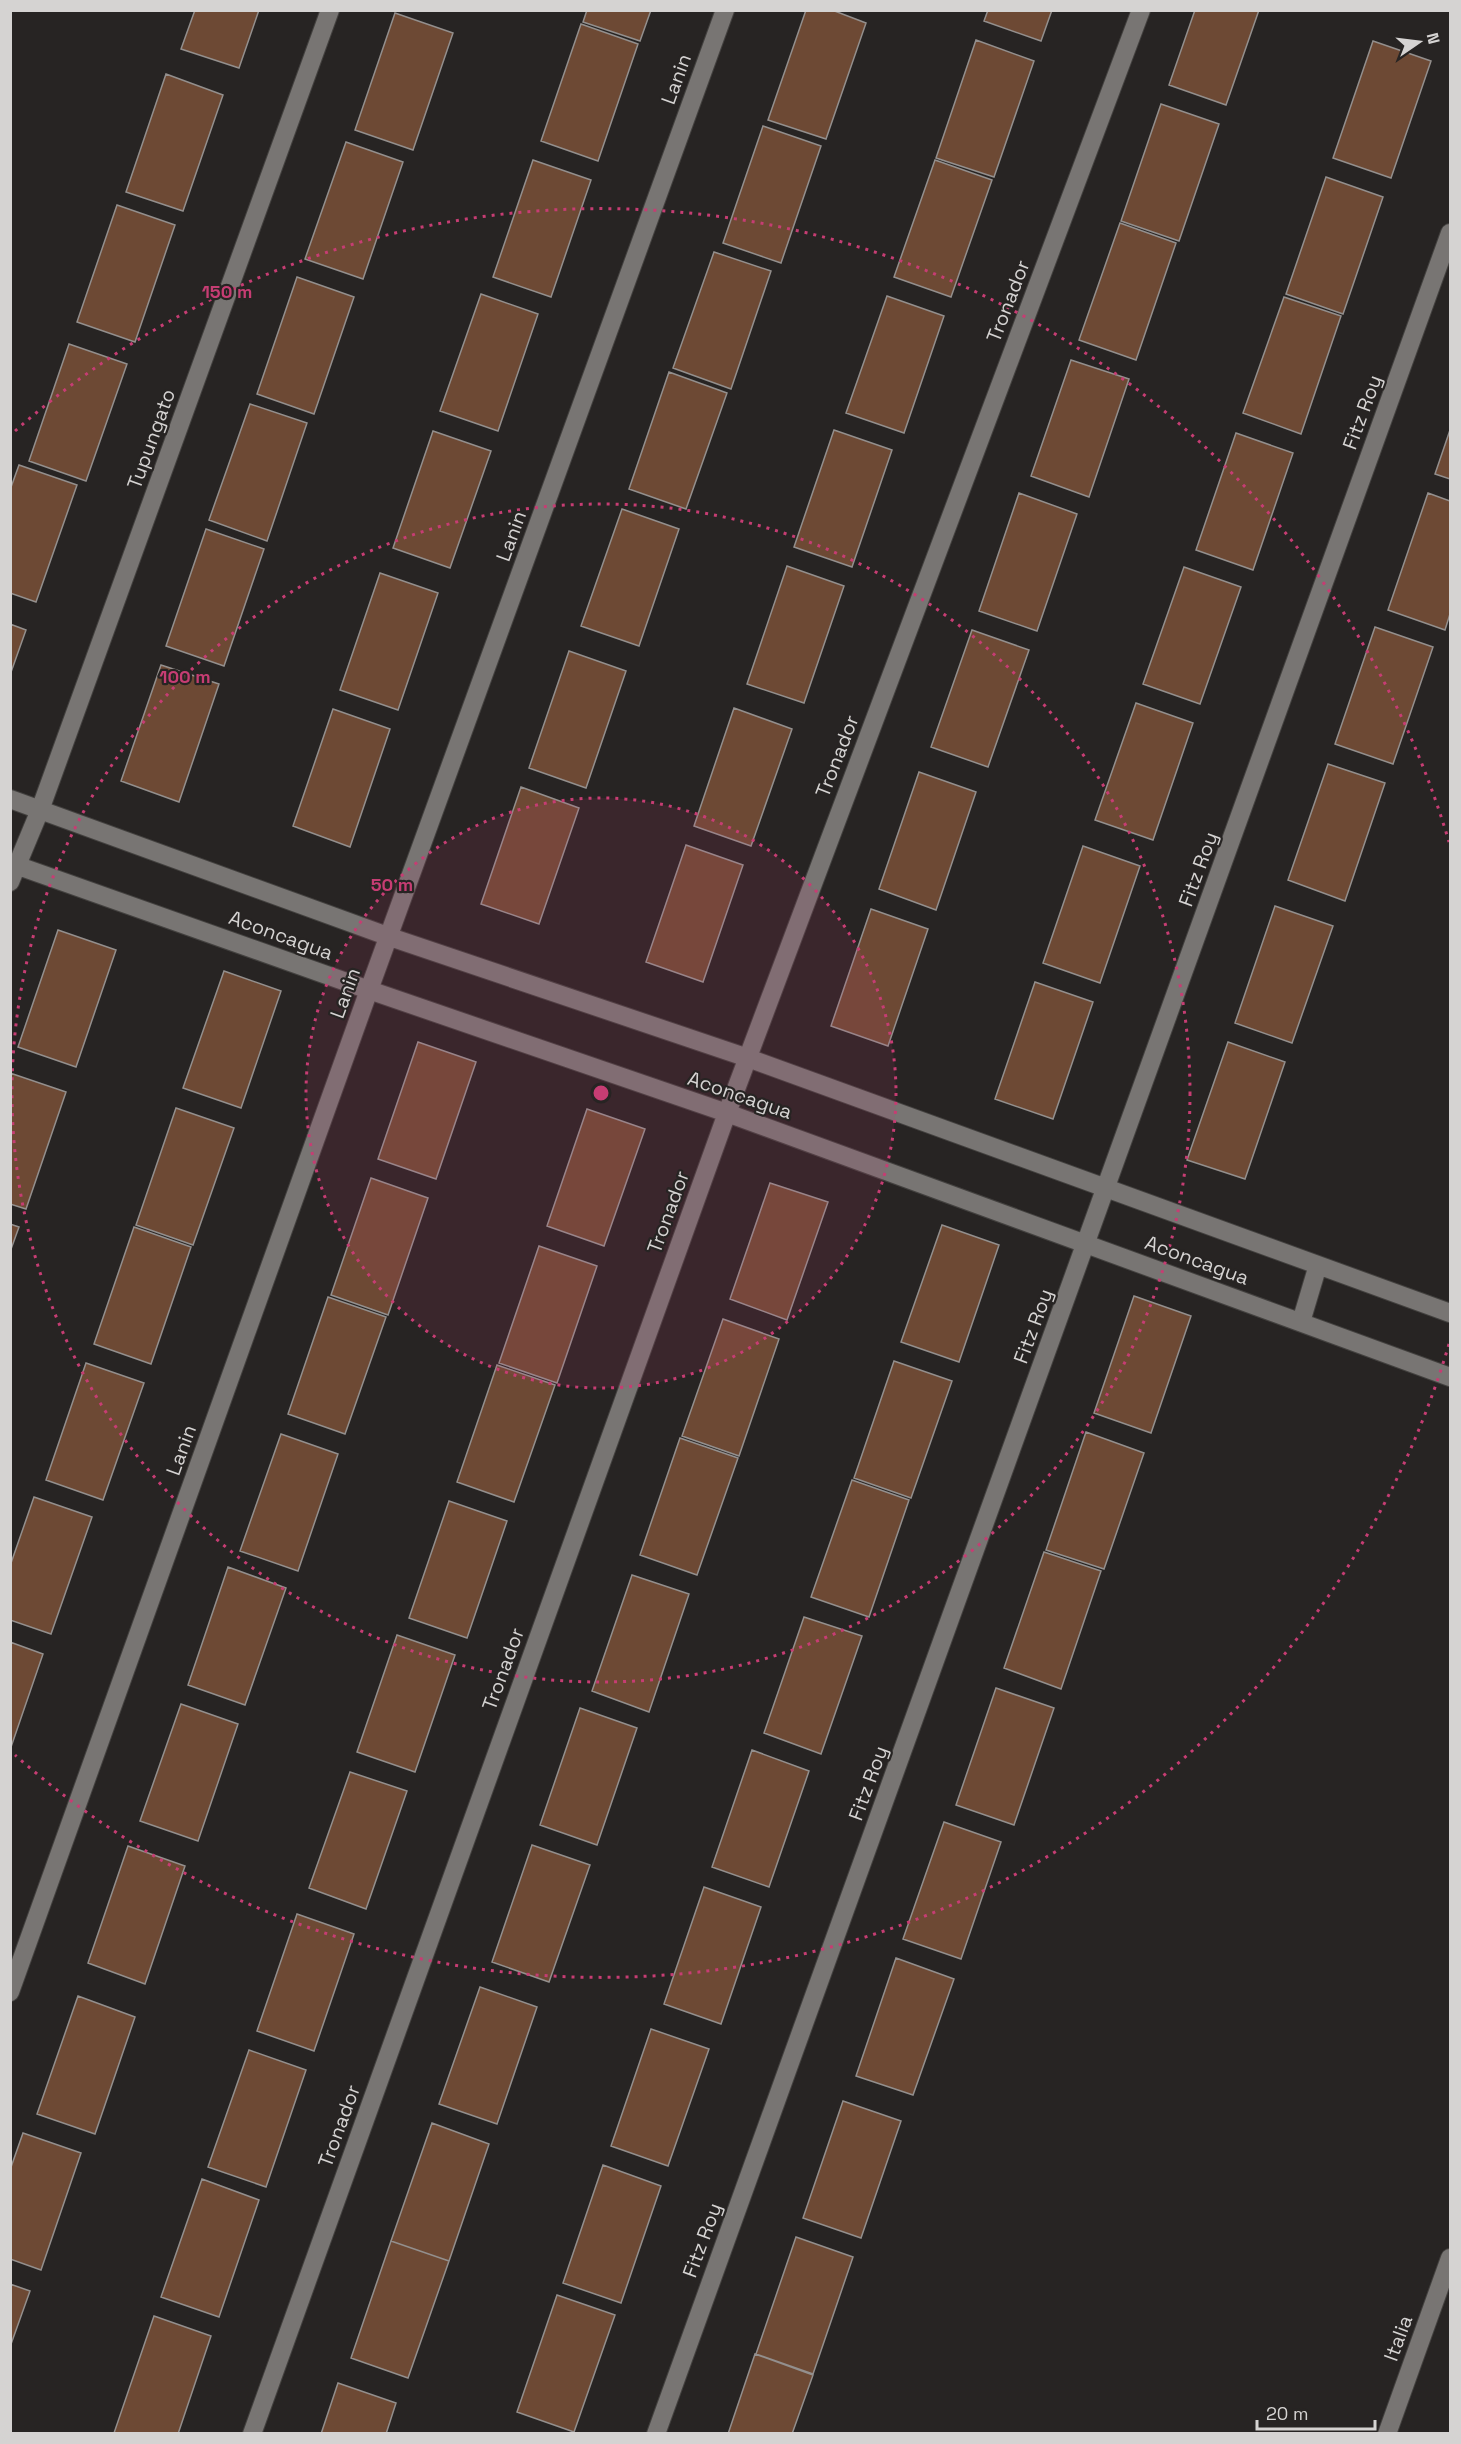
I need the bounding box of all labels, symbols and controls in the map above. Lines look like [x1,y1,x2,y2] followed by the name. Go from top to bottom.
[1389,12,1449,72] north arrow
[1422,31,1445,46] text: N
[655,50,697,108] street label: Lanin
[980,256,1036,346] street label: Tronador
[202,280,252,303] text: 150 m
[1336,371,1388,453] street label: Fitz Roy
[121,385,181,493] street label: Tupungato
[490,507,532,565] street label: Lanin
[159,665,211,688] text: 100 m
[809,711,865,801] street label: Tronador
[1172,828,1224,910] street label: Fitz Roy
[371,873,413,896] text: 50 m
[225,904,337,966] street label: Aconcagua
[324,964,366,1022] street label: Lanin
[684,1065,796,1125] street label: Aconcagua
[591,1083,611,1103] centre of rings
[641,1167,695,1257] street label: Tronador
[1141,1229,1253,1291] street label: Aconcagua
[1007,1285,1059,1367] street label: Fitz Roy
[160,1421,202,1479] street label: Lanin
[476,1624,530,1714] street label: Tronador
[842,1742,894,1824] street label: Fitz Roy
[312,2081,366,2171] street label: Tronador
[676,2199,728,2281] street label: Fitz Roy
[1378,2312,1418,2364] street label: Italia
[1257,2393,1376,2431] scale bar
[1266,2402,1309,2425] text: 20 m

